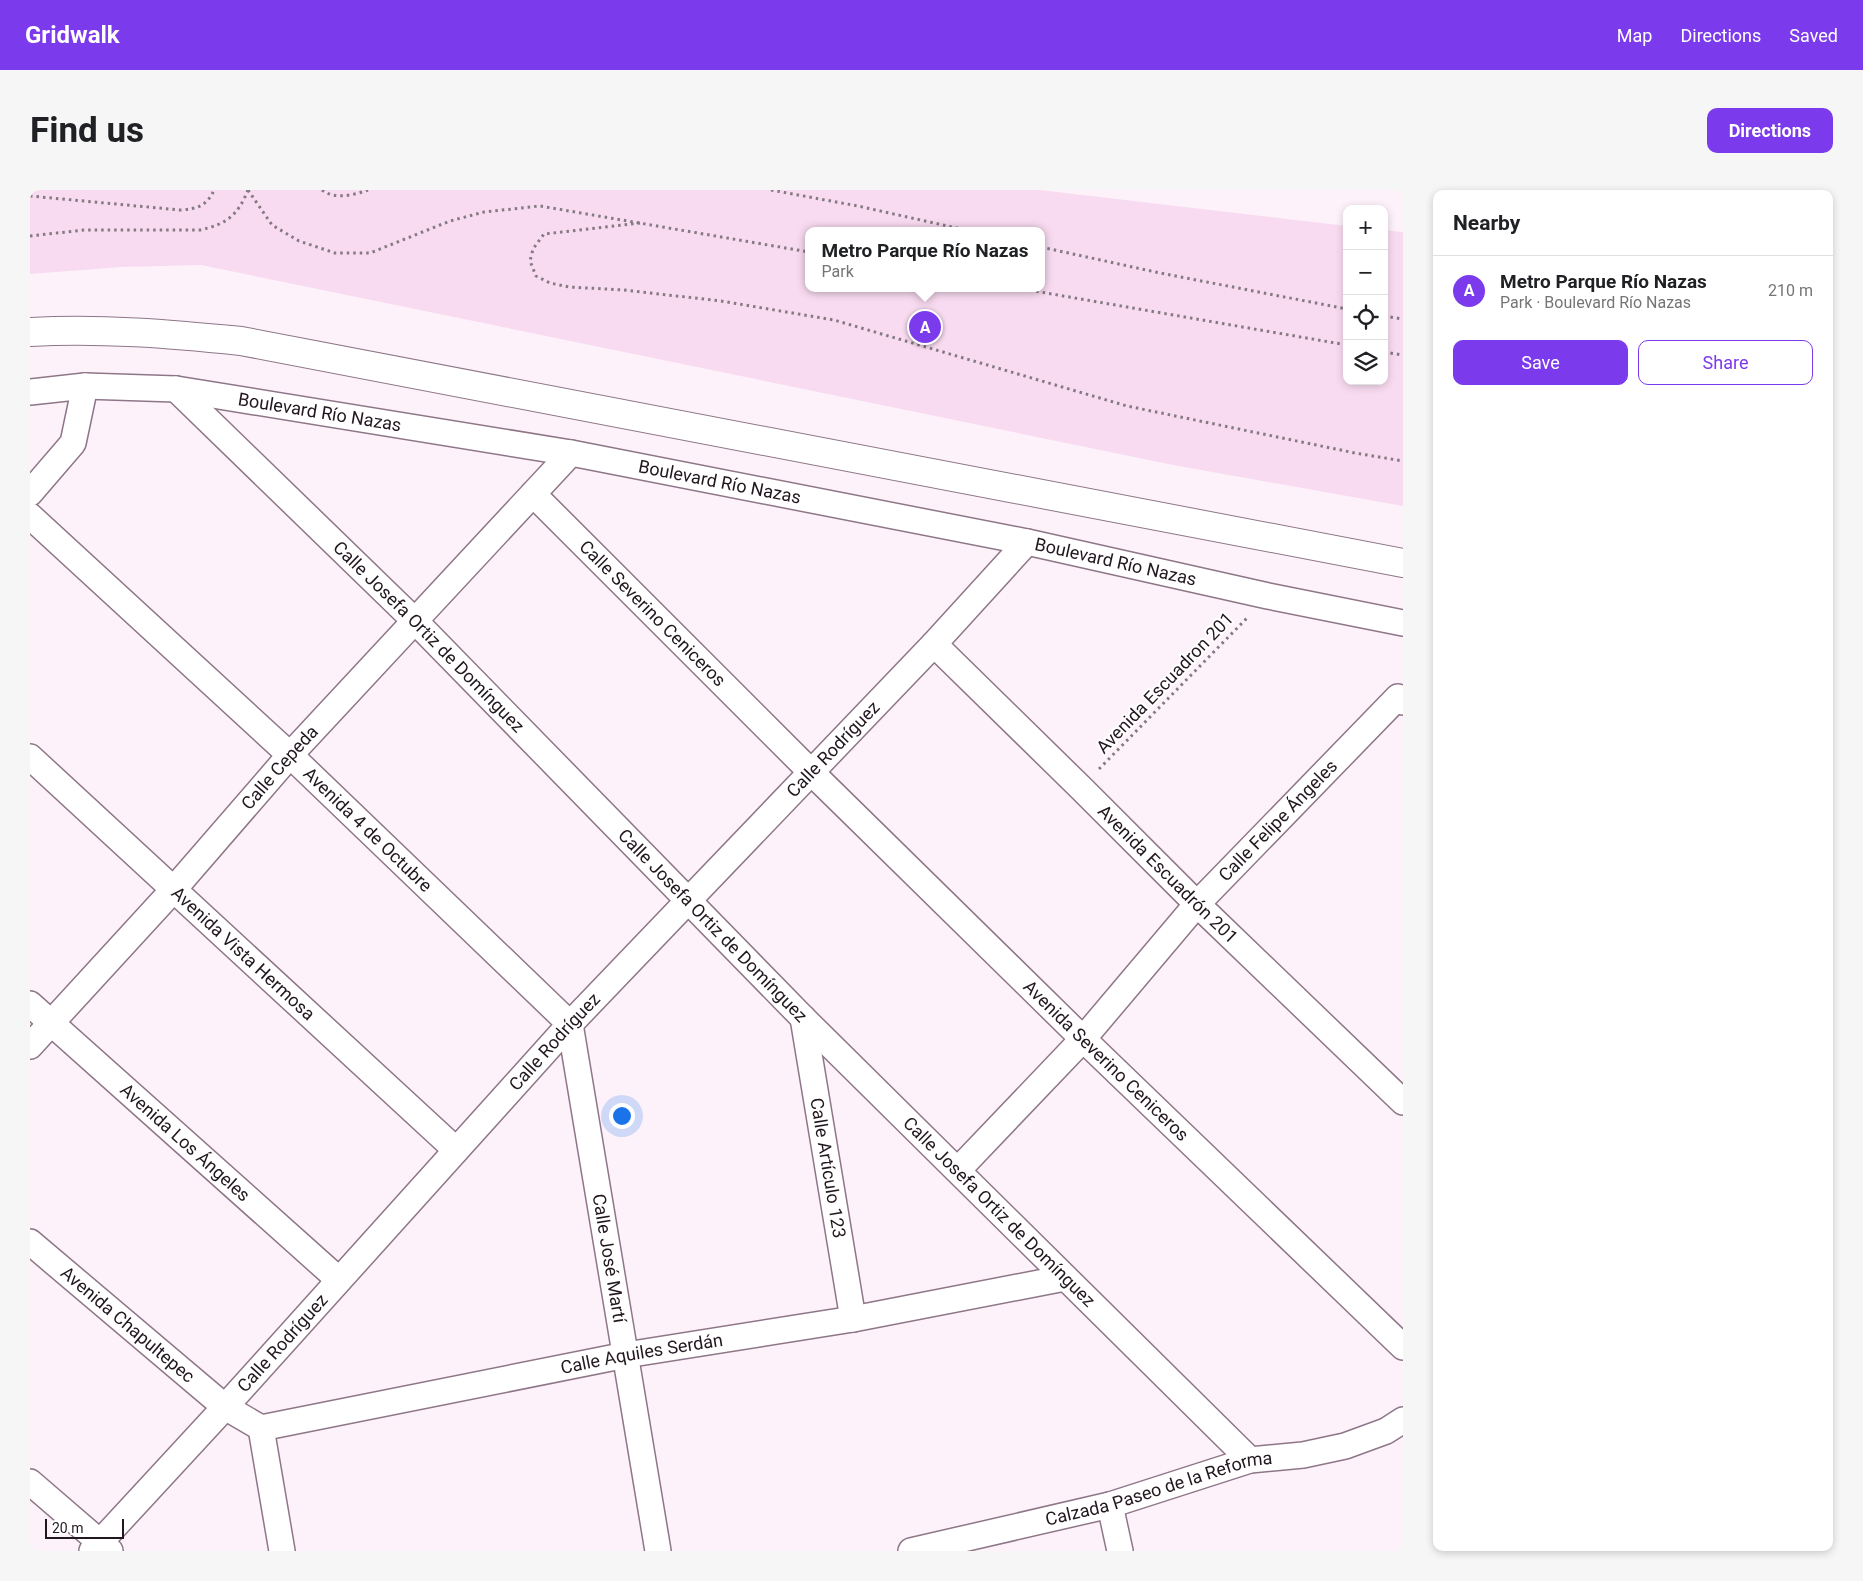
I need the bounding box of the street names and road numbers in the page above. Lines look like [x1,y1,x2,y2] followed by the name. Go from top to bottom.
[237,388,403,435] street label: Boulevard Río Nazas
[637,455,803,508] street label: Boulevard Río Nazas
[1033,533,1199,590] street label: Boulevard Río Nazas
[575,536,730,691] street label: Calle Severino Ceniceros
[329,537,529,737] street label: Calle Josefa Ortiz de Domínguez
[1092,608,1237,758] street label: Avenida Escuadron 201
[782,696,884,801] street label: Calle Rodríguez
[237,721,322,814] street label: Calle Cepeda
[1214,755,1341,885] street label: Calle Felipe Ángeles
[299,763,437,896] street label: Avenida 4 de Octubre
[1094,800,1242,947] street label: Avenida Escuadrón 201
[614,824,812,1026] street label: Calle Josefa Ortiz de Domínguez
[168,882,319,1024] street label: Avenida Vista Hermosa
[1019,976,1193,1145] street label: Avenida Severino Ceniceros
[504,988,604,1095] street label: Calle Rodríguez
[116,1079,255,1205] street label: Avenida Los Ángeles
[806,1096,850,1240] street label: Calle Artículo 123
[899,1112,1100,1311] street label: Calle Josefa Ortiz de Domínguez
[589,1192,631,1325] street label: Calle José Martí
[57,1262,199,1387] street label: Avenida Chapultepec
[233,1289,332,1396] street label: Calle Rodríguez
[559,1329,724,1378] street label: Calle Aquiles Serdán
[1043,1447,1273,1530] street label: Calzada Paseo de la Reforma

